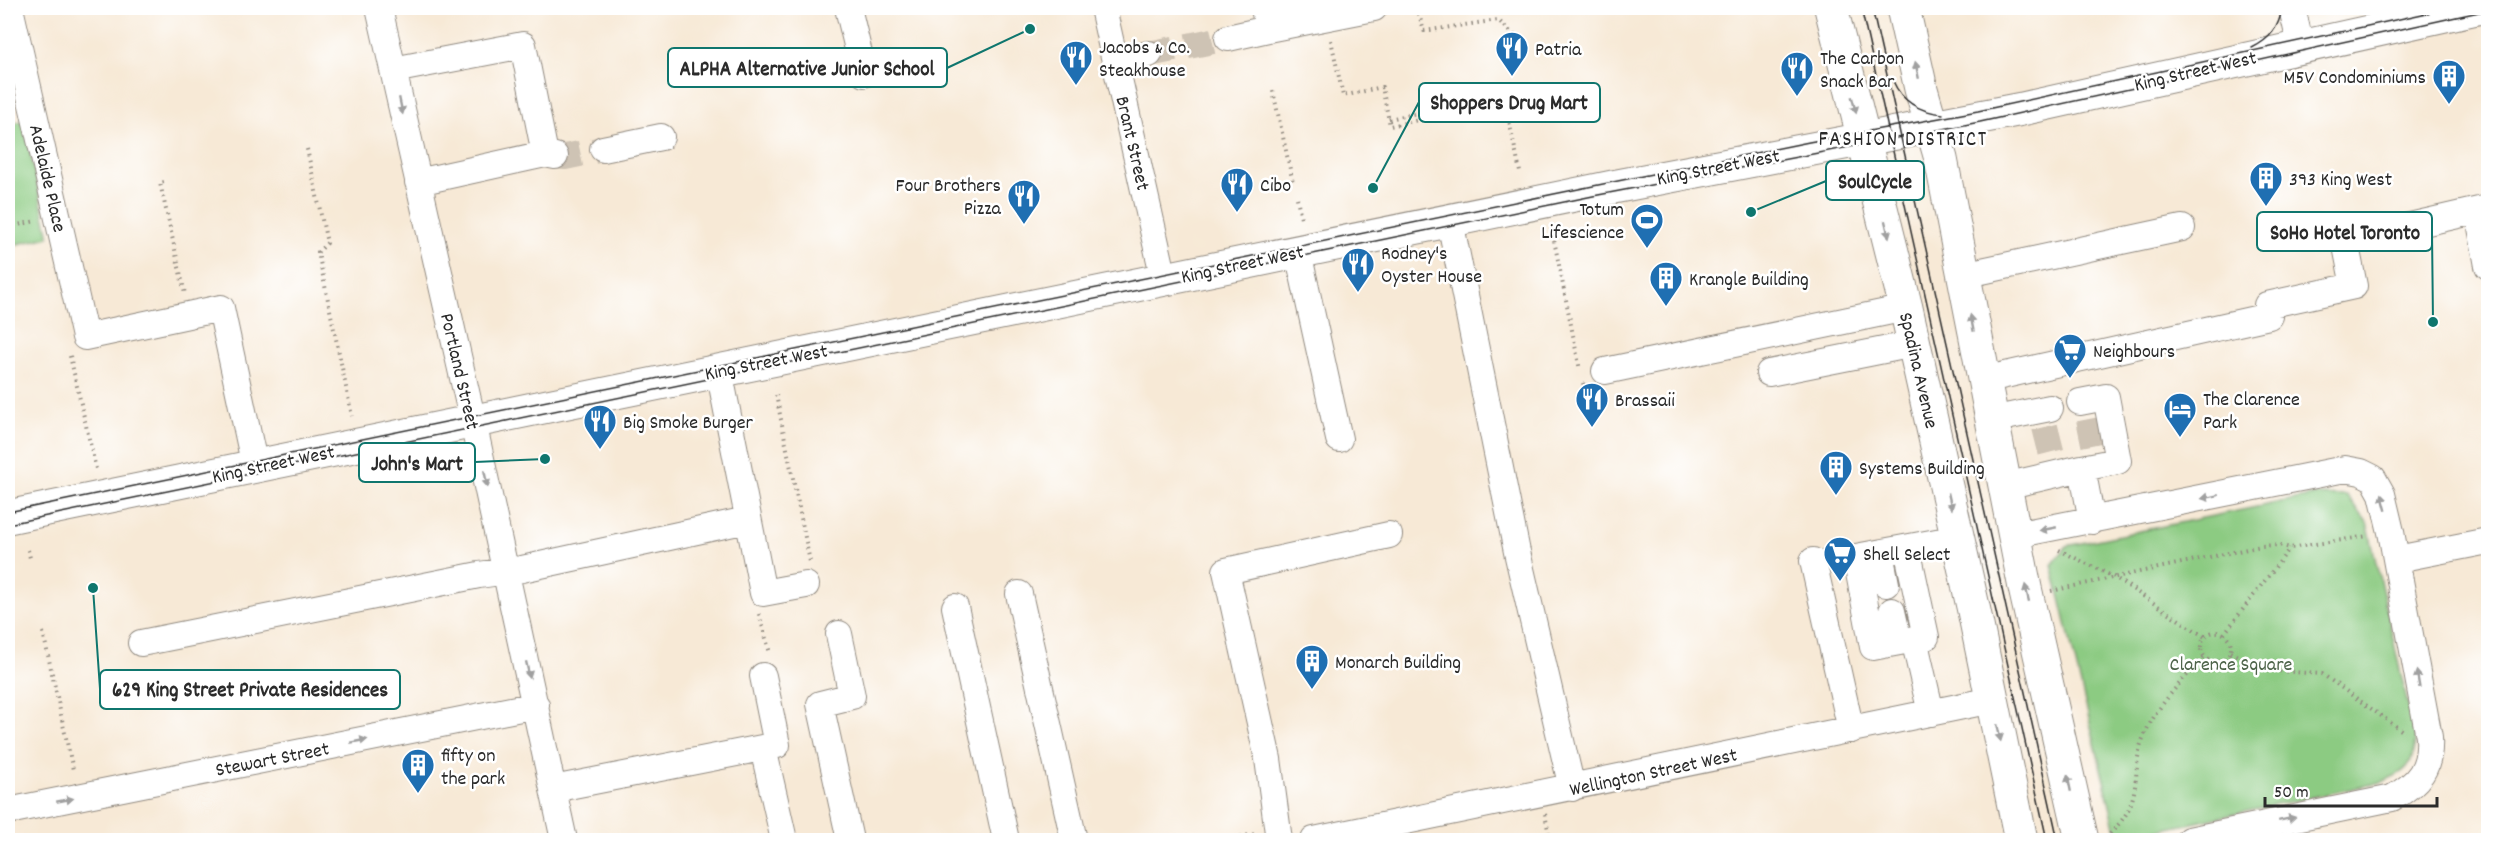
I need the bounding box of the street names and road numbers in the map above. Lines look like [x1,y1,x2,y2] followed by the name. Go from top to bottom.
[2132,45,2260,101] street label: King Street West
[1107,94,1156,194] street label: Brant Street
[20,122,72,235] street label: Adelaide Place
[1655,143,1782,195] street label: King Street West
[1179,239,1307,293] street label: King Street West
[1890,310,1944,432] street label: Spadina Avenue
[431,311,485,433] street label: Portland Street
[703,338,830,390] street label: King Street West
[210,439,338,493] street label: King Street West
[213,736,332,786] street label: Stewart Street
[1567,742,1740,805] street label: Wellington Street West

